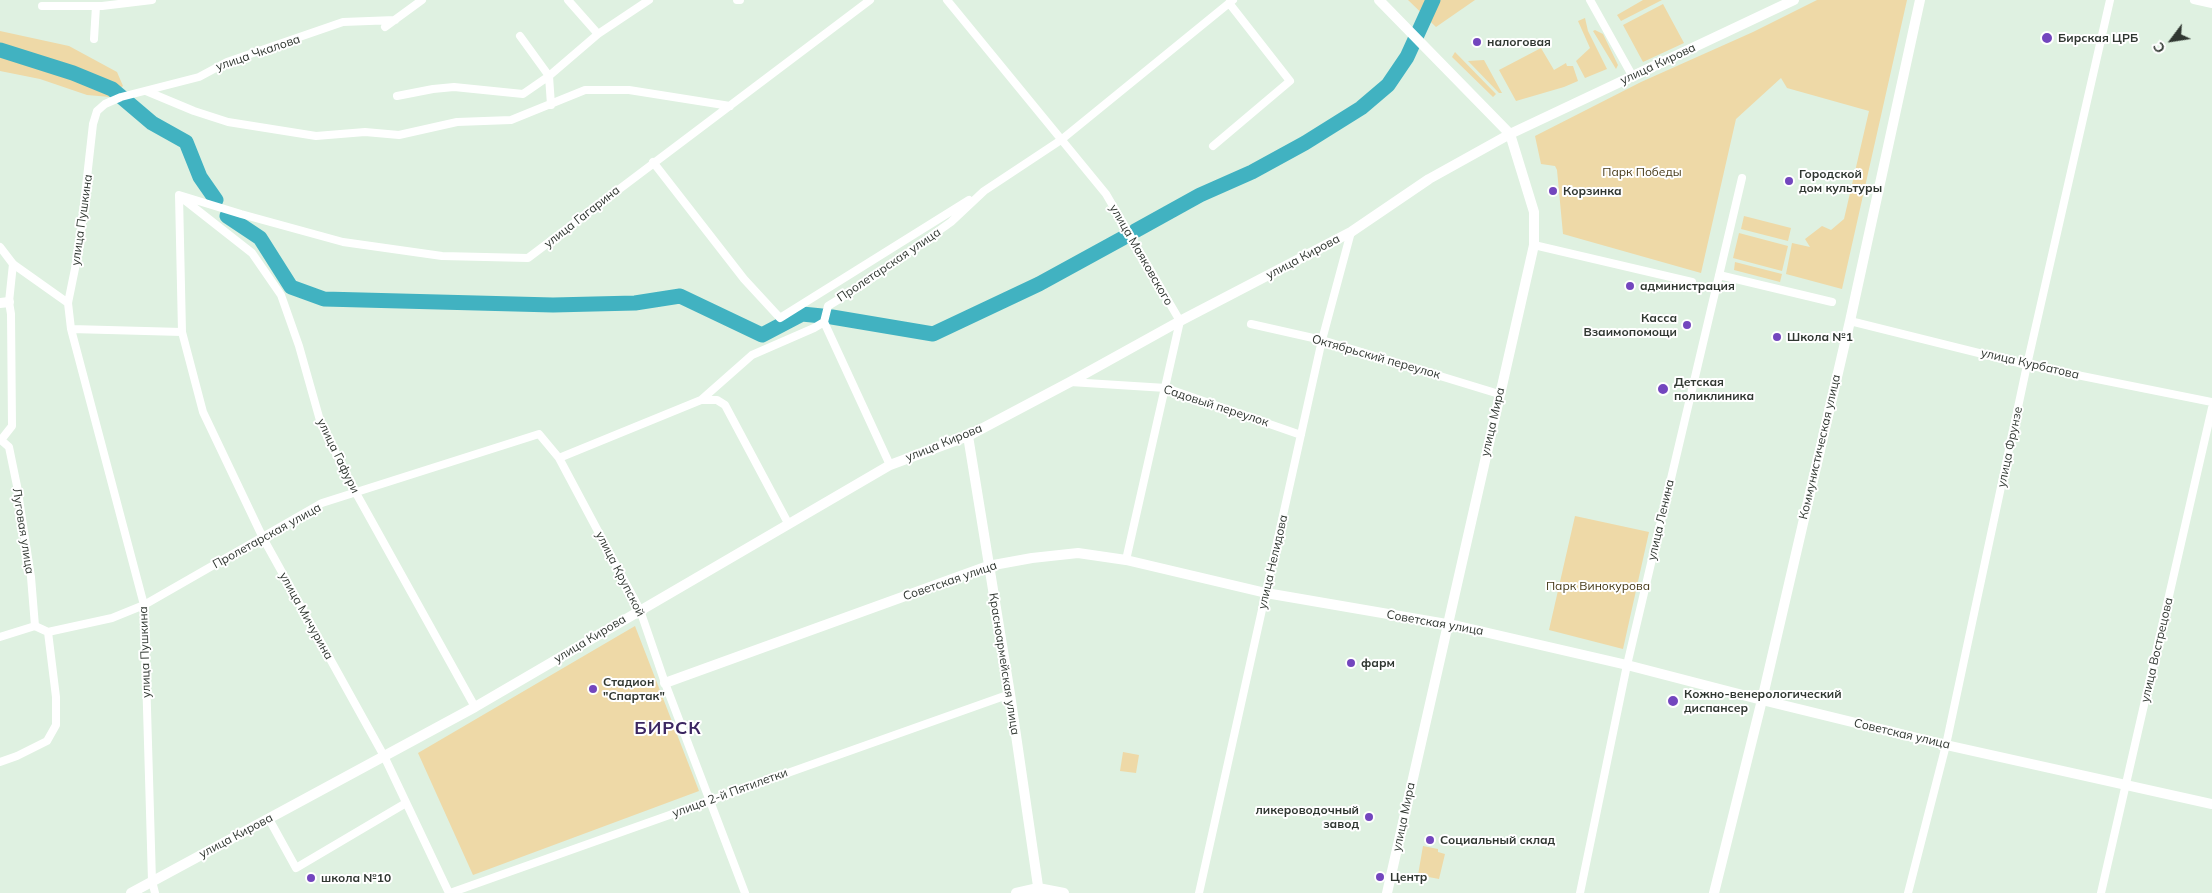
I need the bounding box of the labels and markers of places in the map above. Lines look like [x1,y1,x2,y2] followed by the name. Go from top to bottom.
[2040,31,2054,45] marker: Бирская ЦРБ
[2058,31,2138,45] place label: Бирская ЦРБ
[1487,35,1551,49] place label: налоговая
[1471,36,1483,48] marker: налоговая
[1799,167,1882,195] place label: Городской дом культуры
[1783,175,1795,187] marker: Городской дом культуры
[1563,184,1622,198] place label: Корзинка
[1547,185,1559,197] marker: Корзинка
[1640,279,1735,293] place label: администрация
[1624,280,1636,292] marker: администрация
[1583,311,1677,339] place label: Касса Взаимопомощи
[1681,319,1693,331] marker: Касса Взаимопомощи
[1787,330,1853,344] place label: Школа №1
[1771,331,1783,343] marker: Школа №1
[1674,375,1754,403] place label: Детская поликлиника
[1656,382,1670,396] marker: Детская поликлиника
[1361,656,1395,670] place label: фарм
[1345,657,1357,669] marker: фарм
[603,675,665,703] place label: Стадион "Спартак"
[587,683,599,695] marker: Стадион "Спартак"
[1684,687,1842,715] place label: Кожно-венерологический диспансер
[1666,694,1680,708] marker: Кожно-венерологический диспансер
[1255,803,1359,831] place label: ликероводочный завод
[1363,811,1375,823] marker: ликероводочный завод
[1440,833,1555,847] place label: Социальный склад
[1424,834,1436,846] marker: Социальный склад
[1390,870,1427,884] place label: Центр
[321,871,391,885] place label: школа №10
[1374,871,1386,883] marker: Центр
[305,872,317,884] marker: школа №10

